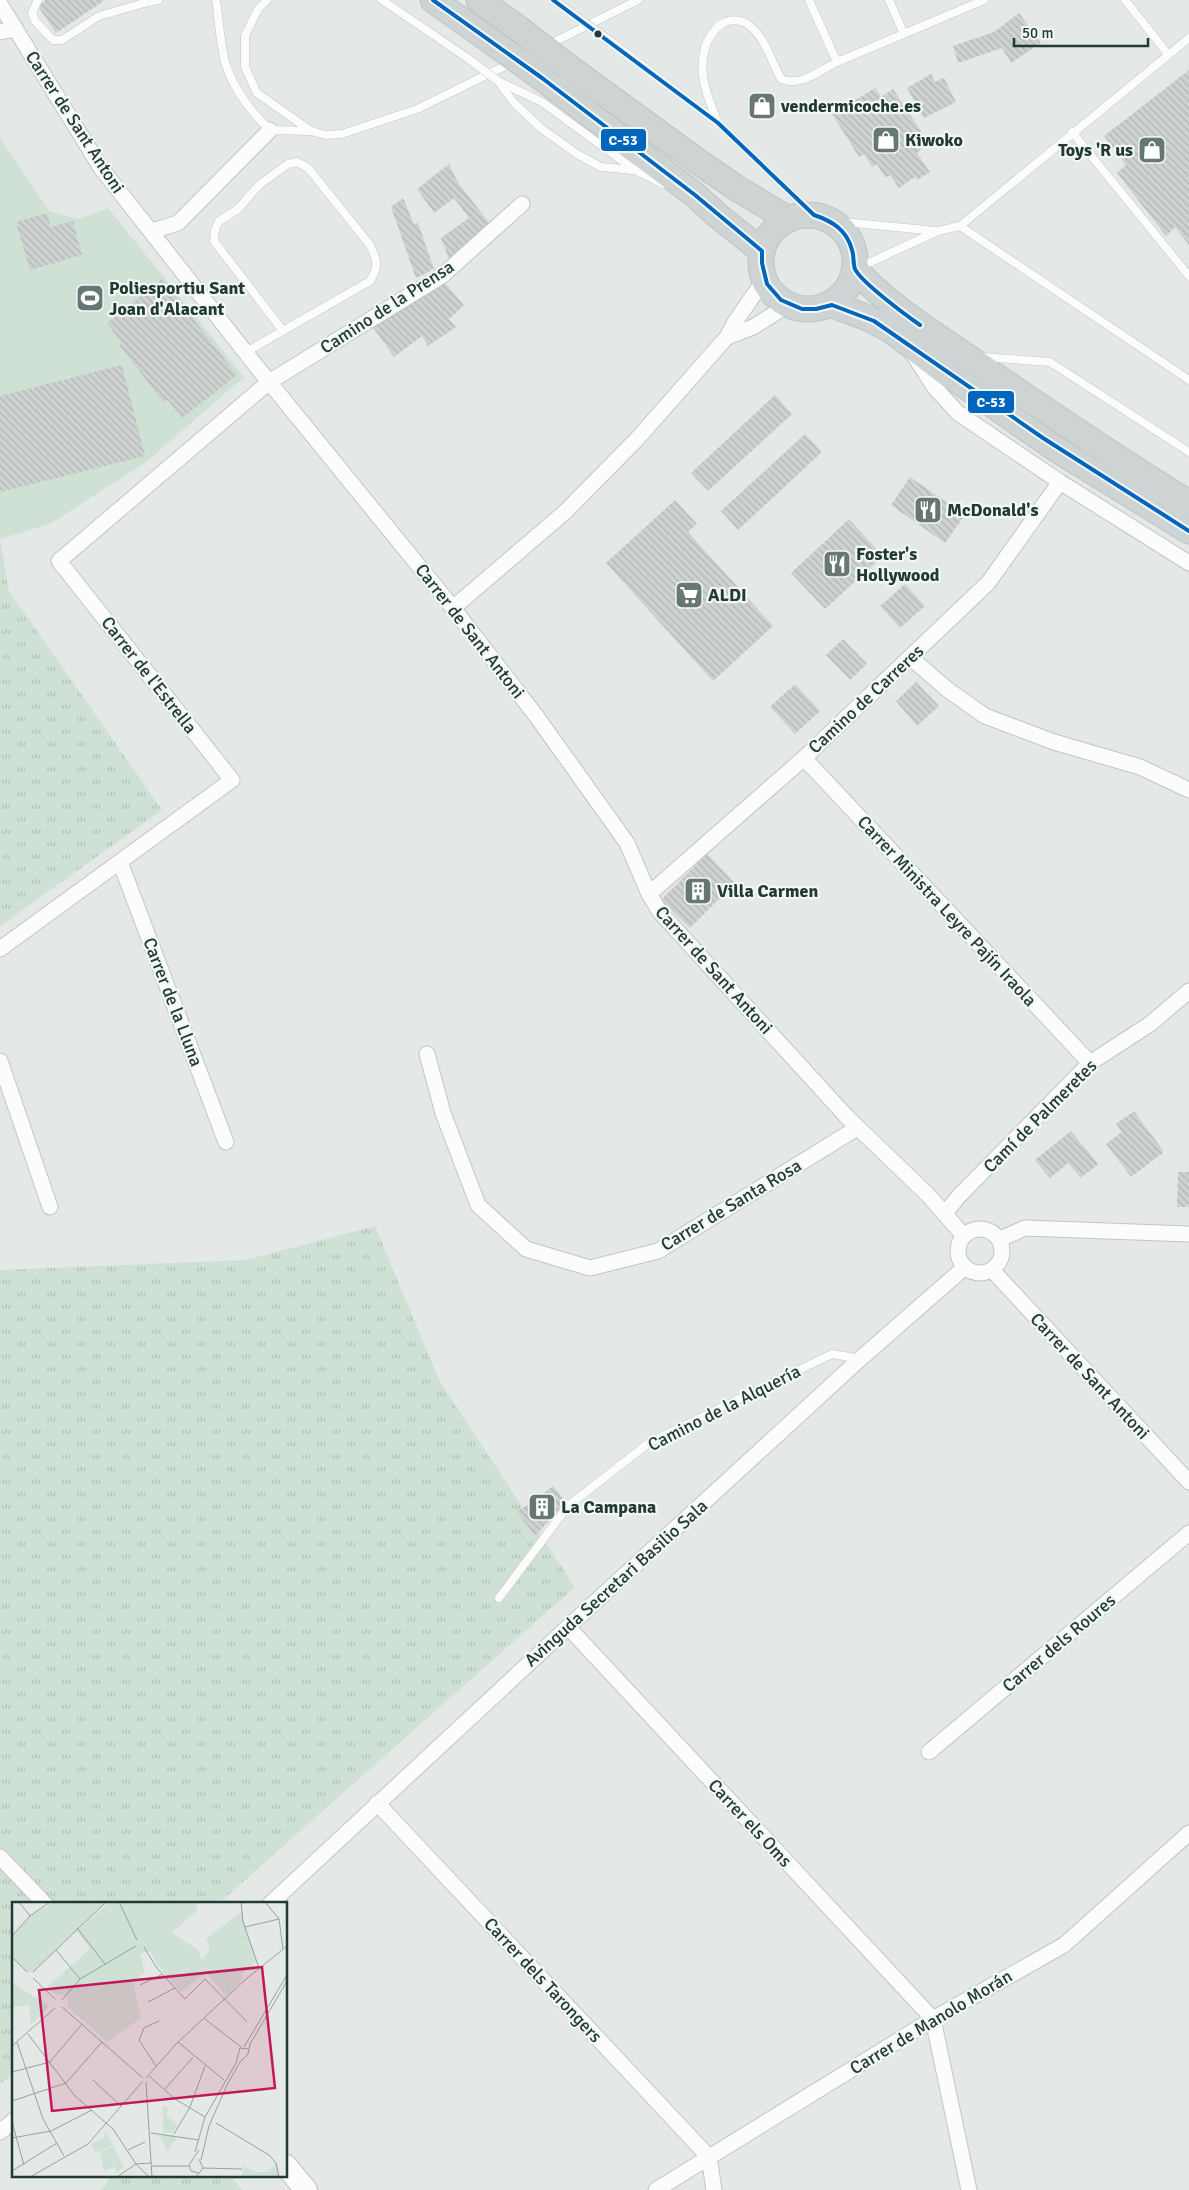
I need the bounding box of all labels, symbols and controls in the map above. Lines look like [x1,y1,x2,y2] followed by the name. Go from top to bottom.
[1014,15,1148,47] scale bar
[1022,24,1053,42] text: 50 m
[593,29,603,39] unlabelled marker
[21,47,129,197] street label: Carrer de Sant Antoni
[747,91,777,121] shop icon: vendermicoche.es
[780,95,921,117] place label: vendermicoche.es
[871,125,901,155] shop icon: Kiwoko
[600,128,647,152] line badge: C-53
[905,129,963,151] place label: Kiwoko
[609,132,637,149] text: C-53
[1137,135,1167,165] shop icon: Toys 'R us
[1058,139,1133,161] place label: Toys 'R us
[316,256,458,358] street label: Camino de la Prensa
[109,277,245,320] place label: Poliesportiu Sant Joan d'Alacant
[75,283,105,313] sports icon: Poliesportiu Sant Joan d'Alacant
[967,390,1015,414] line badge: C-53
[977,394,1005,411] text: C-53
[913,495,943,525] restaurant icon: McDonald's
[947,499,1038,521] place label: McDonald's
[856,543,940,586] place label: Foster's Hollywood
[822,549,852,579] restaurant icon: Foster's Hollywood
[411,559,529,703] street label: Carrer de Sant Antoni
[674,580,704,610] supermarket icon: ALDI
[708,584,747,606] place label: ALDI
[96,612,202,738] street label: Carrer de l'Estrella
[804,640,928,758] street label: Camino de Carreres
[853,811,1041,1011] street label: Carrer Ministra Leyre Pajín Iraola
[683,876,713,906] building icon: Villa Carmen
[717,880,818,902] place label: Villa Carmen
[651,901,777,1039] street label: Carrer de Sant Antoni
[138,934,208,1070] street label: Carrer de la Lluna
[979,1055,1101,1177] street label: Camí de Palmeretes
[657,1154,805,1256] street label: Carrer de Santa Rosa
[1026,1308,1154,1444] street label: Carrer de Sant Antoni
[644,1360,804,1456] street label: Camino de la Alquería
[527,1492,557,1522] building icon: La Campana
[520,1495,712,1671] street label: Avinguda Secretari Basilio Sala
[561,1496,656,1518] place label: La Campana
[998,1589,1120,1697] street label: Carrer dels Roures
[704,1774,797,1872] street label: Carrer els Oms
[12,1902,288,2178] inset map
[479,1913,607,2047] street label: Carrer dels Tarongers
[846,1965,1016,2079] street label: Carrer de Manolo Morán

